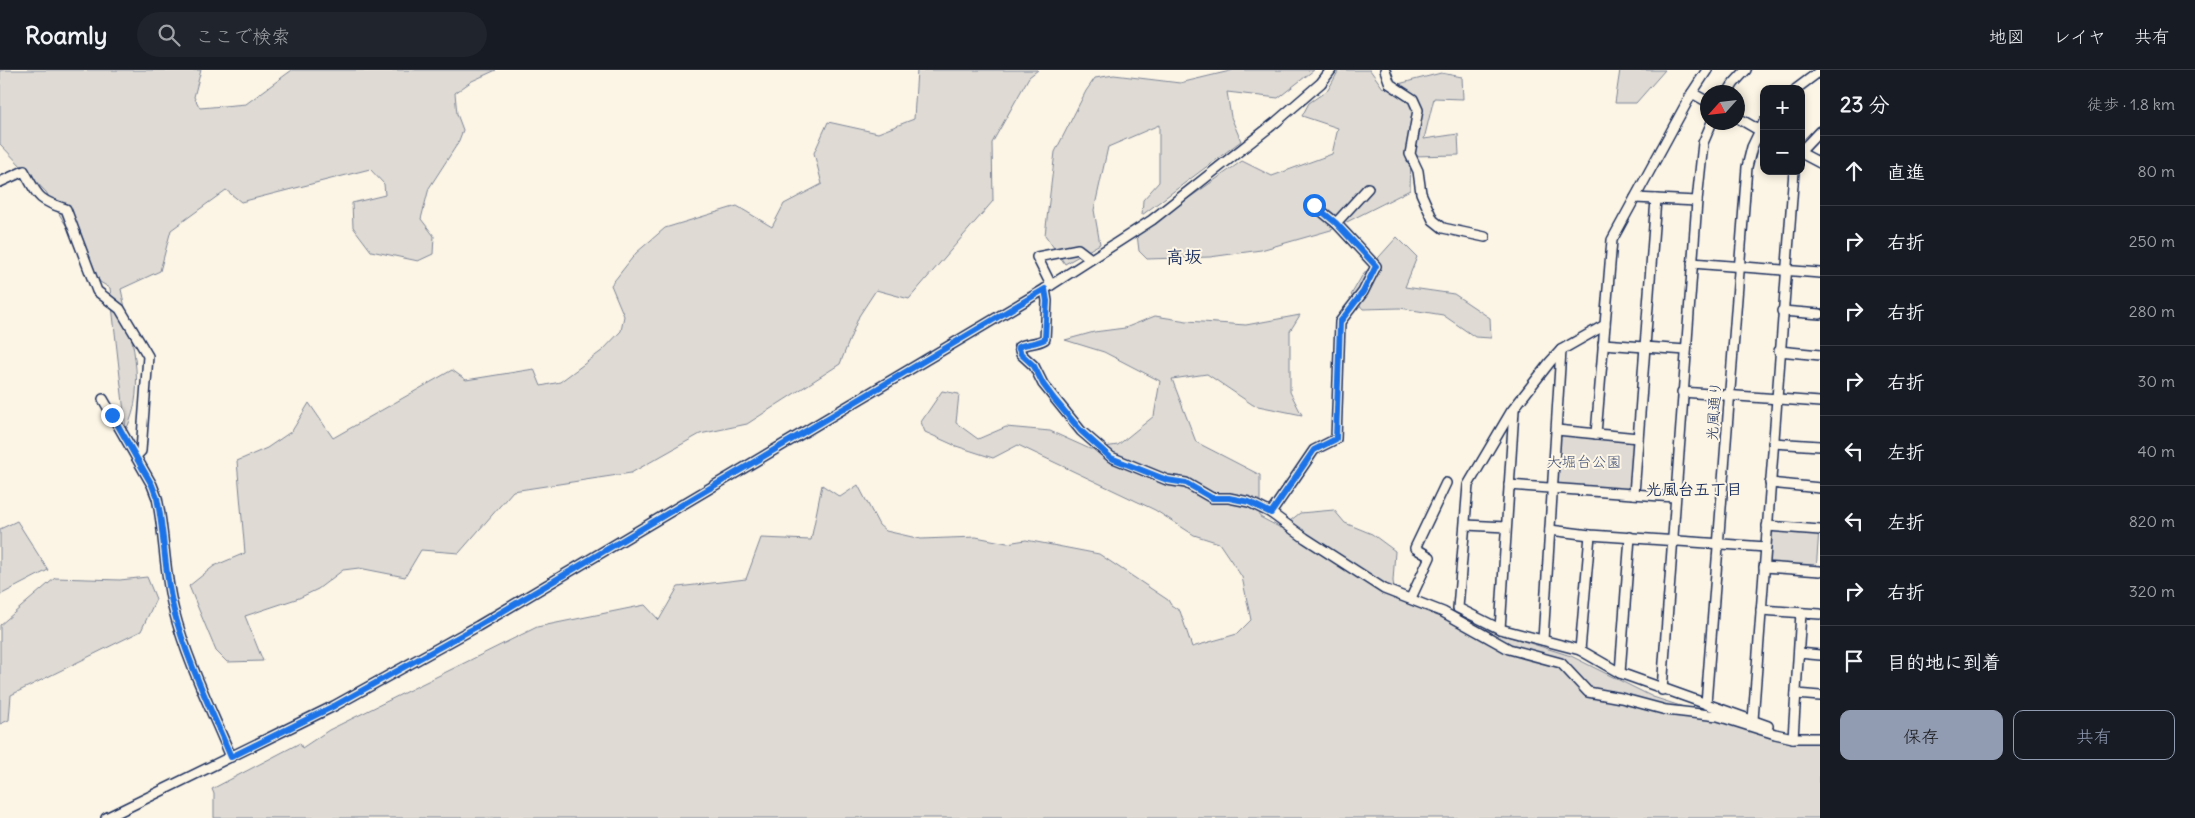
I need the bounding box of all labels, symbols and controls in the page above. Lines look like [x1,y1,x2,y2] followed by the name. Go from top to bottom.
[137,12,487,57] search box
[25,20,107,50] text: Roamly
[155,21,183,49] icon: search
[195,24,290,48] text: ここで検索
[1989,25,2025,48] text: 地図
[2053,25,2106,48] text: レイヤ
[2134,25,2170,48] text: 共有
[1700,85,1745,130] north arrow
[1760,85,1805,175] map controls
[1760,85,1805,130] button: +
[1840,91,1889,118] text: 23 分
[2087,94,2175,114] text: 徒歩 · 1.8 km
[1760,130,1805,175] button: −
[1840,157,1868,185] icon: ahead
[1887,160,1925,184] text: 直進
[2137,161,2175,181] text: 80 m
[1303,194,1326,217] route start
[1840,227,1868,255] icon: right
[1887,230,1925,254] text: 右折
[2129,231,2175,251] text: 250 m
[1166,245,1202,268] district label: 高坂
[1840,297,1868,325] icon: right
[1887,300,1925,324] text: 右折
[2129,301,2175,321] text: 280 m
[1840,367,1868,395] icon: right
[1887,370,1925,394] text: 右折
[2138,371,2175,391] text: 30 m
[1702,380,1725,442] street label: 光風通り
[101,404,124,427] route end
[1840,437,1868,465] icon: left
[1887,440,1925,464] text: 左折
[2137,441,2175,461] text: 40 m
[1546,452,1622,471] park label: 大堀台公園
[1646,479,1742,499] district label: 光風台五丁目
[1840,507,1868,535] icon: left
[1887,510,1925,534] text: 左折
[2129,511,2175,531] text: 820 m
[1840,577,1868,605] icon: right
[1887,580,1925,604] text: 右折
[2129,581,2175,601] text: 320 m
[1840,647,1868,675] icon: arrive
[1887,650,2001,674] text: 目的地に到着
[1840,710,2003,760] button: 保存
[2013,710,2175,760] button: 共有

